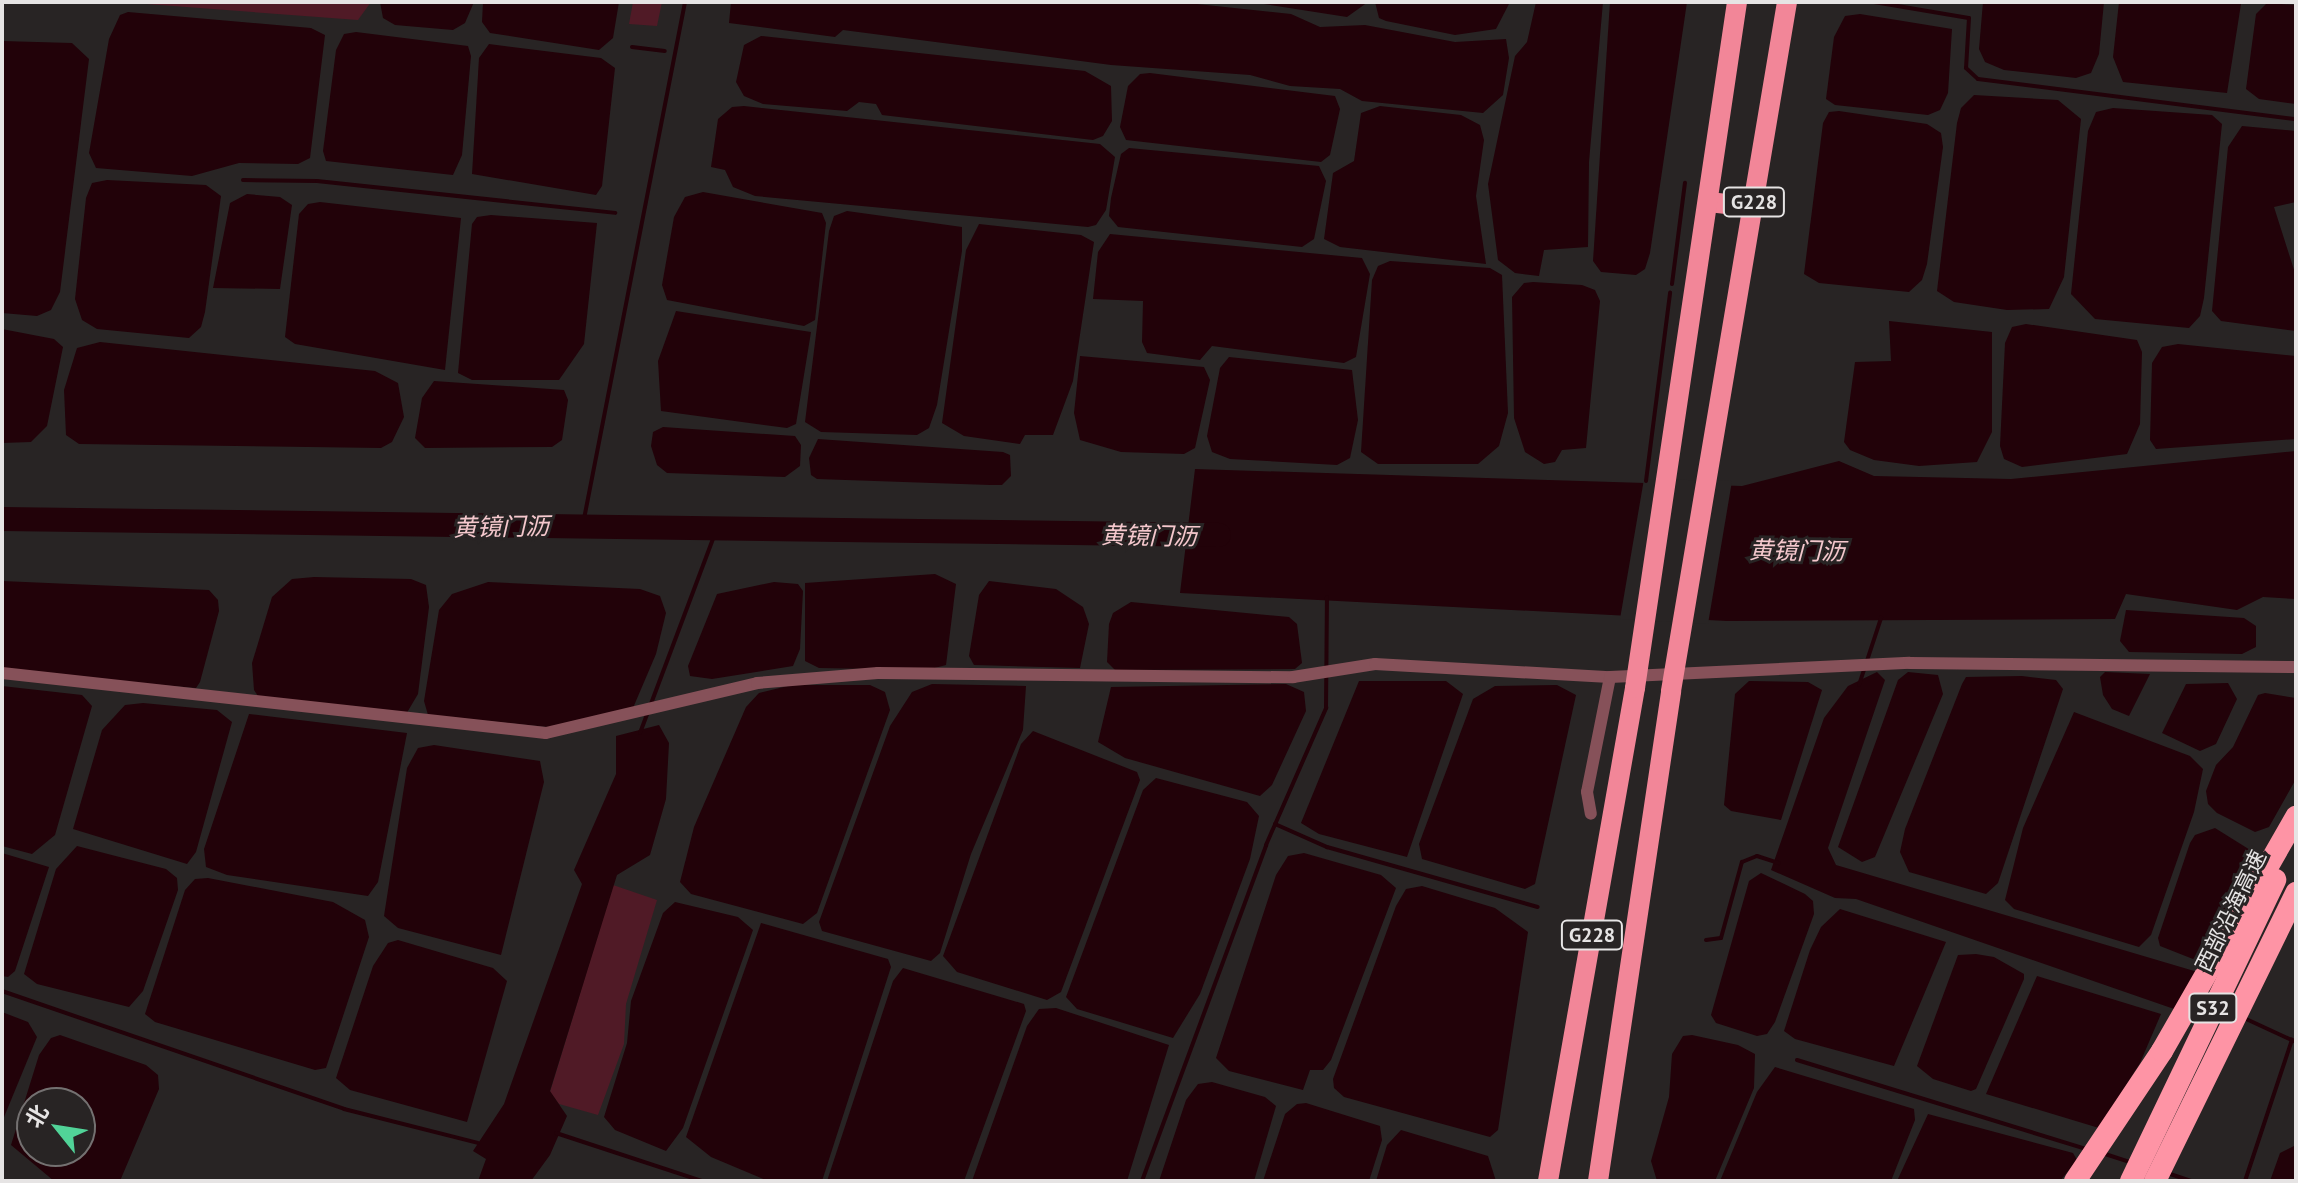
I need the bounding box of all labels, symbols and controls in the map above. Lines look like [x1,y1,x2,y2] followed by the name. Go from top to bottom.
[1722,186,1786,218] road number: G228
[453,512,549,542] water label: 黄镜门沥
[1101,521,1197,551] water label: 黄镜门沥
[1749,536,1845,566] water label: 黄镜门沥
[2190,846,2272,976] street label: 西部沿海高速
[1560,919,1624,951] road number: G228
[2187,992,2239,1024] road number: S32
[16,1087,96,1167] north arrow
[19,1099,55,1133] text: 北

